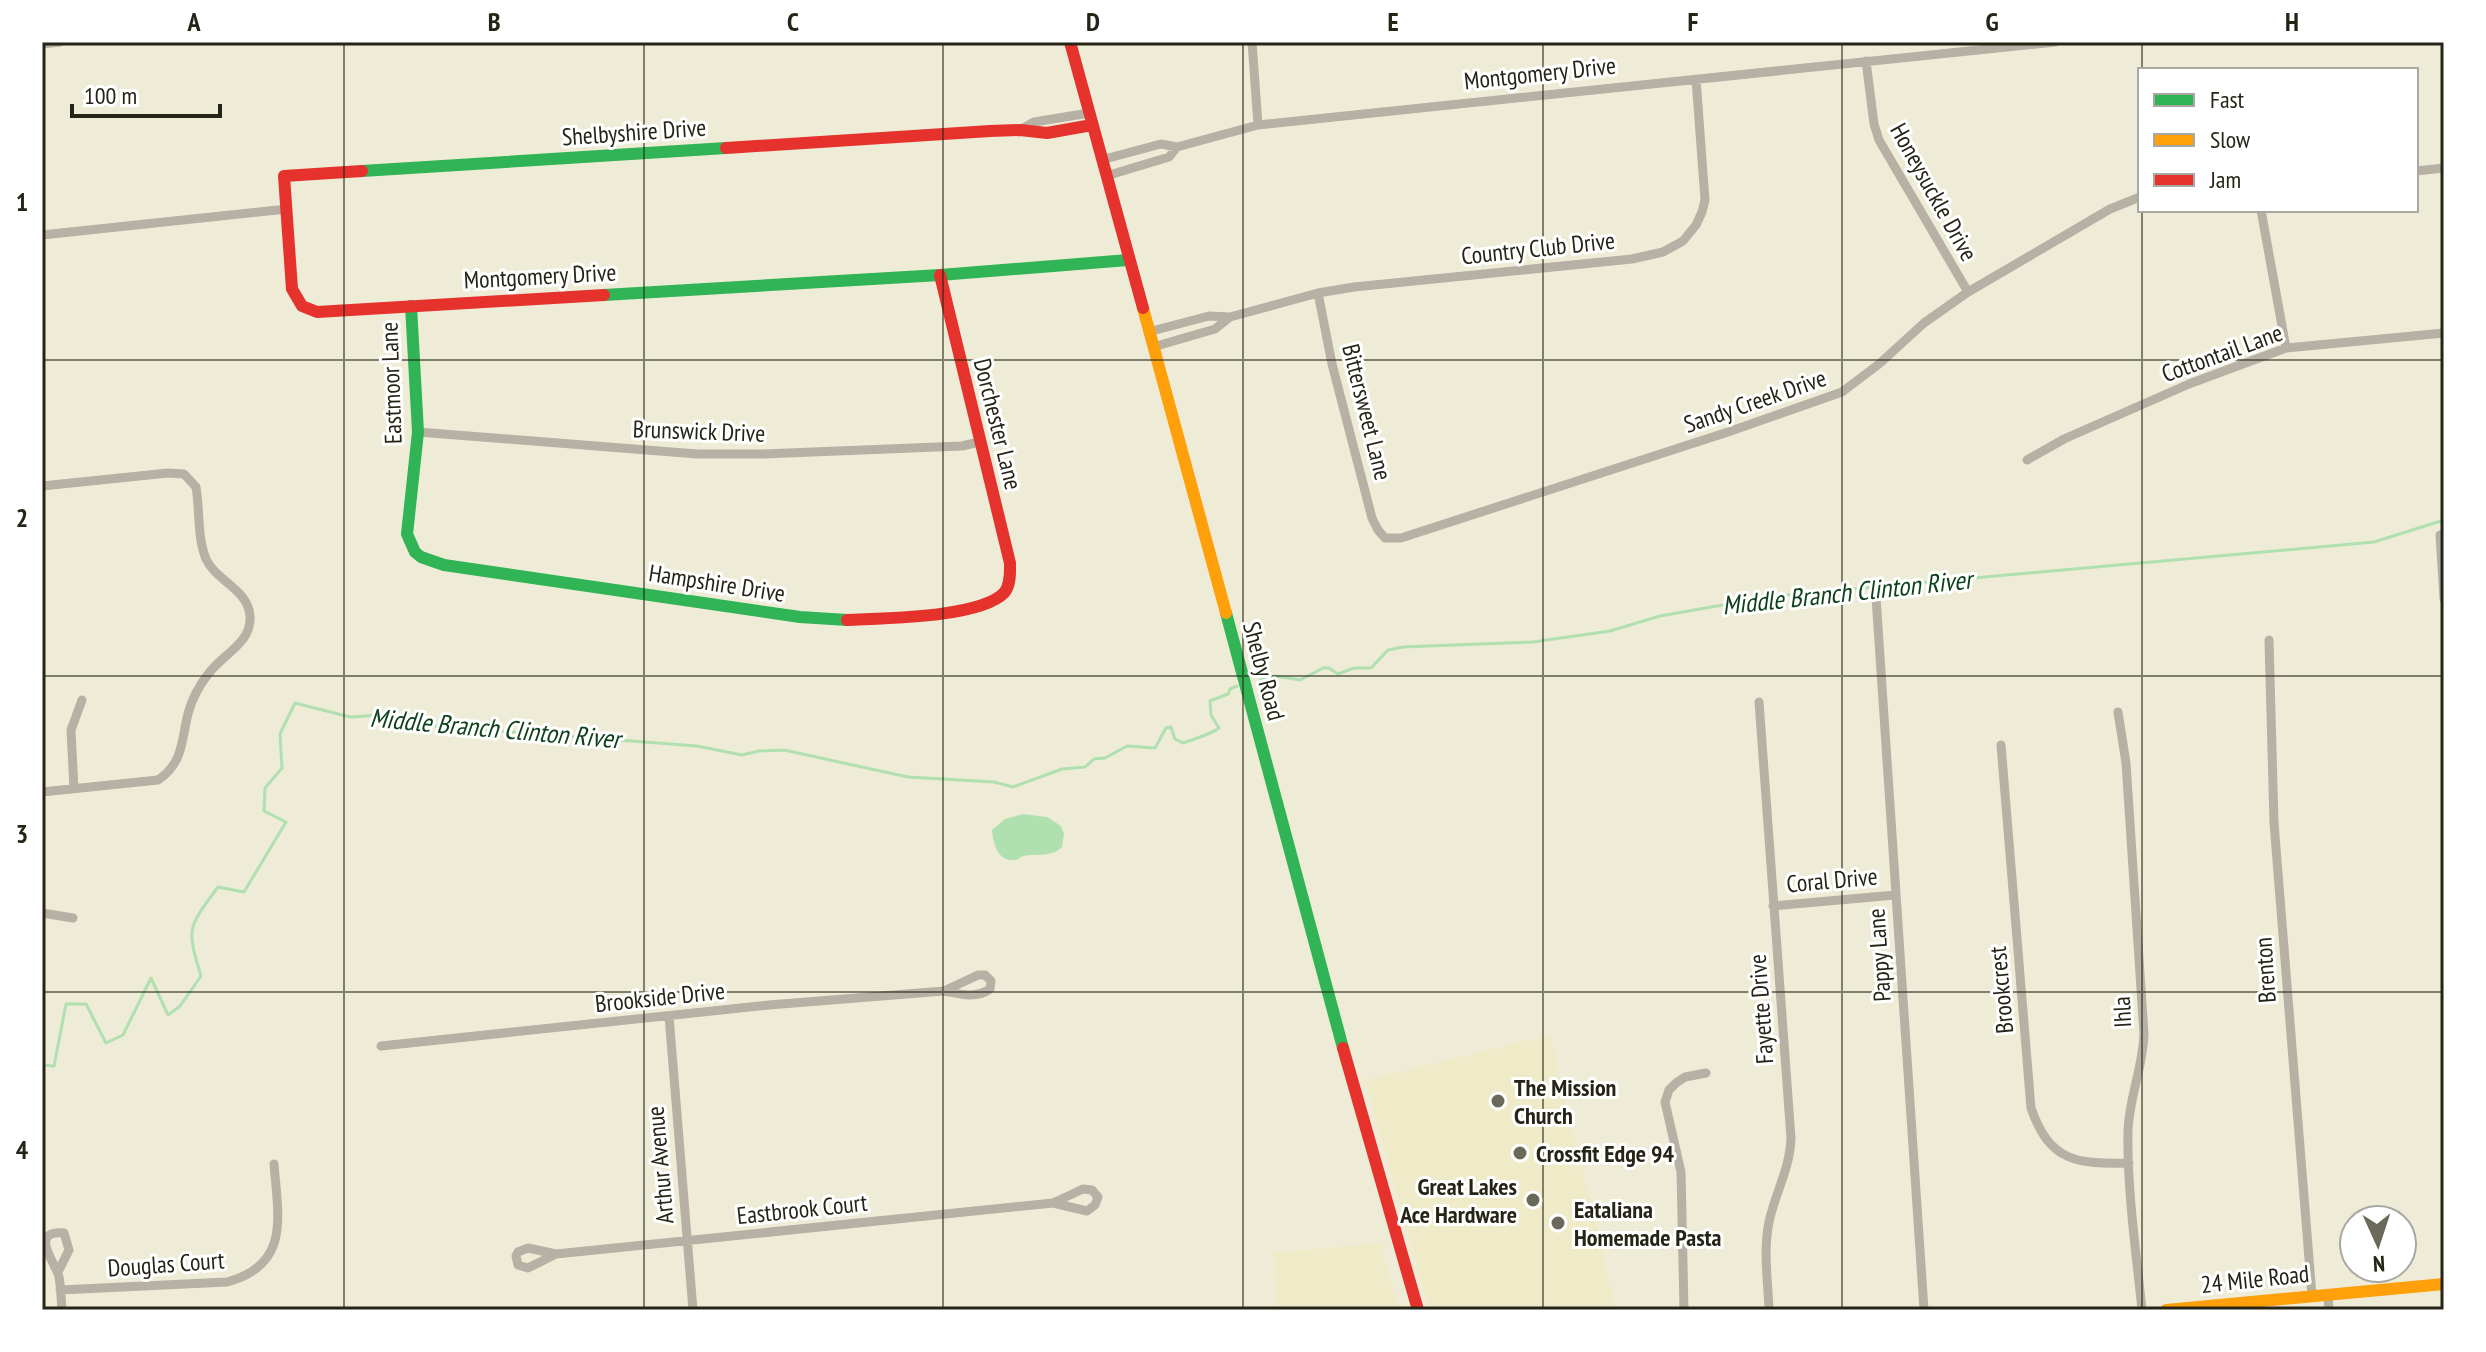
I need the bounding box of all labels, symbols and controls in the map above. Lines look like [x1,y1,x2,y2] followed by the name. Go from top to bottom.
[186,5,201,38] text: A
[488,5,501,38] text: B
[787,5,799,38] text: C
[1086,5,1100,38] text: D
[1387,5,1399,38] text: E
[1688,5,1699,38] text: F
[1985,5,1999,38] text: G
[2285,5,2299,38] text: H
[1463,50,1617,96] street label: Montgomery Drive
[72,68,220,118] scale bar
[2138,68,2418,212] legend
[84,80,137,111] text: 100 m
[2210,84,2245,115] text: Fast
[561,111,707,153] street label: Shelbyshire Drive
[1883,118,1985,266] street label: Honeysuckle Drive
[2210,124,2251,155] text: Slow
[2209,164,2241,195] text: Jam
[16,185,28,218] text: 1
[1460,225,1616,271] street label: Country Club Drive
[463,257,617,295] street label: Montgomery Drive
[2157,317,2287,389] street label: Cottontail Lane
[373,321,409,445] street label: Eastmoor Lane
[1335,341,1399,483] street label: Bittersweet Lane
[967,355,1029,493] street label: Dorchester Lane
[1680,362,1830,440] street label: Sandy Creek Drive
[632,413,766,449] street label: Brunswick Drive
[16,501,28,534] text: 2
[647,557,787,609] street label: Hampshire Drive
[1721,562,1977,622] water label: Middle Branch Clinton River
[1236,618,1292,724] street label: Shelby Road
[369,701,625,756] water label: Middle Branch Clinton River
[16,817,28,850] text: 3
[1785,861,1879,899] street label: Coral Drive
[1860,907,1898,1003] street label: Pappy Lane
[2247,936,2283,1004] street label: Brenton
[1982,945,2020,1035] street label: Brookcrest
[1742,953,1780,1065] street label: Fayette Drive
[594,975,726,1019] street label: Brookside Drive
[2106,996,2138,1028] street label: Ihla
[1514,1072,1616,1131] place label: The Mission Church
[1489,1092,1507,1110] marker: The Mission Church
[639,1105,681,1225] street label: Arthur Avenue
[16,1133,29,1166] text: 4
[1536,1138,1675,1169] place label: Crossfit Edge 94
[1511,1144,1529,1162] marker: Crossfit Edge 94
[1399,1171,1517,1230] place label: Great Lakes Ace Hardware
[735,1187,869,1231] street label: Eastbrook Court
[1524,1191,1542,1209] marker: Great Lakes Ace Hardware
[1574,1194,1722,1253] place label: Eataliana Homemade Pasta
[2338,1204,2418,1284] north arrow
[1549,1214,1567,1232] marker: Eataliana Homemade Pasta
[107,1244,226,1284] street label: Douglas Court
[2372,1250,2386,1278] text: N
[2199,1258,2311,1300] street label: 24 Mile Road

